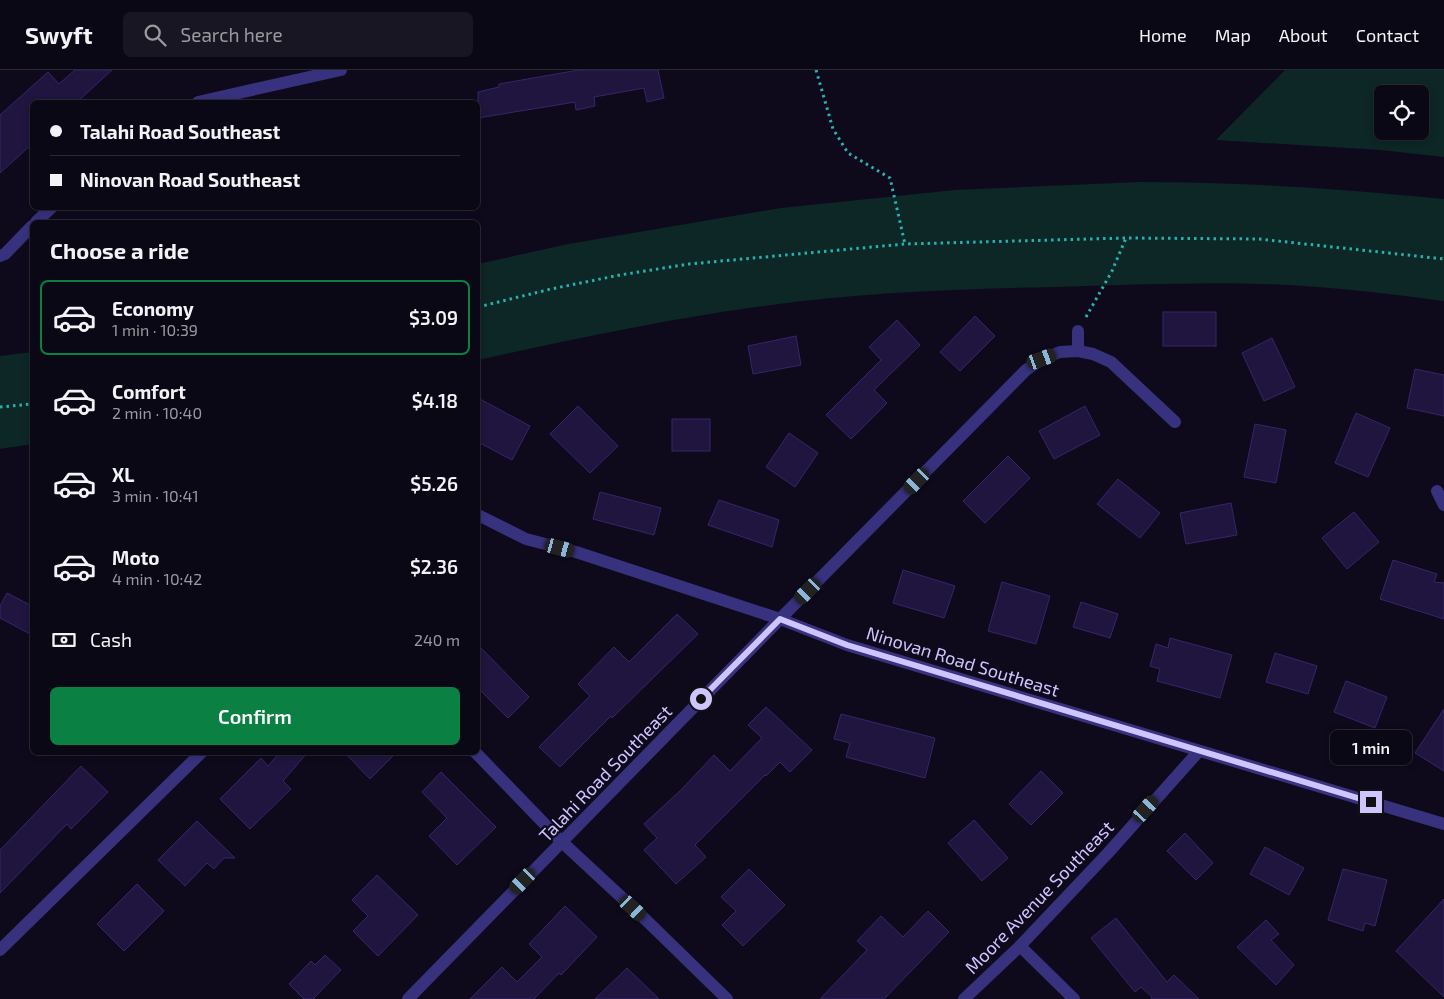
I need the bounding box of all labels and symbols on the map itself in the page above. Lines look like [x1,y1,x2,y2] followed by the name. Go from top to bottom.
[1025,347,1058,371] car
[901,465,932,497] car
[543,537,576,559] car
[792,575,823,607] car
[864,621,1062,701] street label: Ninovan Road Southeast
[690,688,712,710] route start
[534,700,676,846] street label: Talahi Road Southeast
[1330,730,1412,764] callout: 1 min
[1360,791,1382,813] route end
[1130,793,1161,825] car
[960,816,1118,978] street label: Moore Avenue Southeast
[507,865,538,897] car
[616,892,649,924] car

